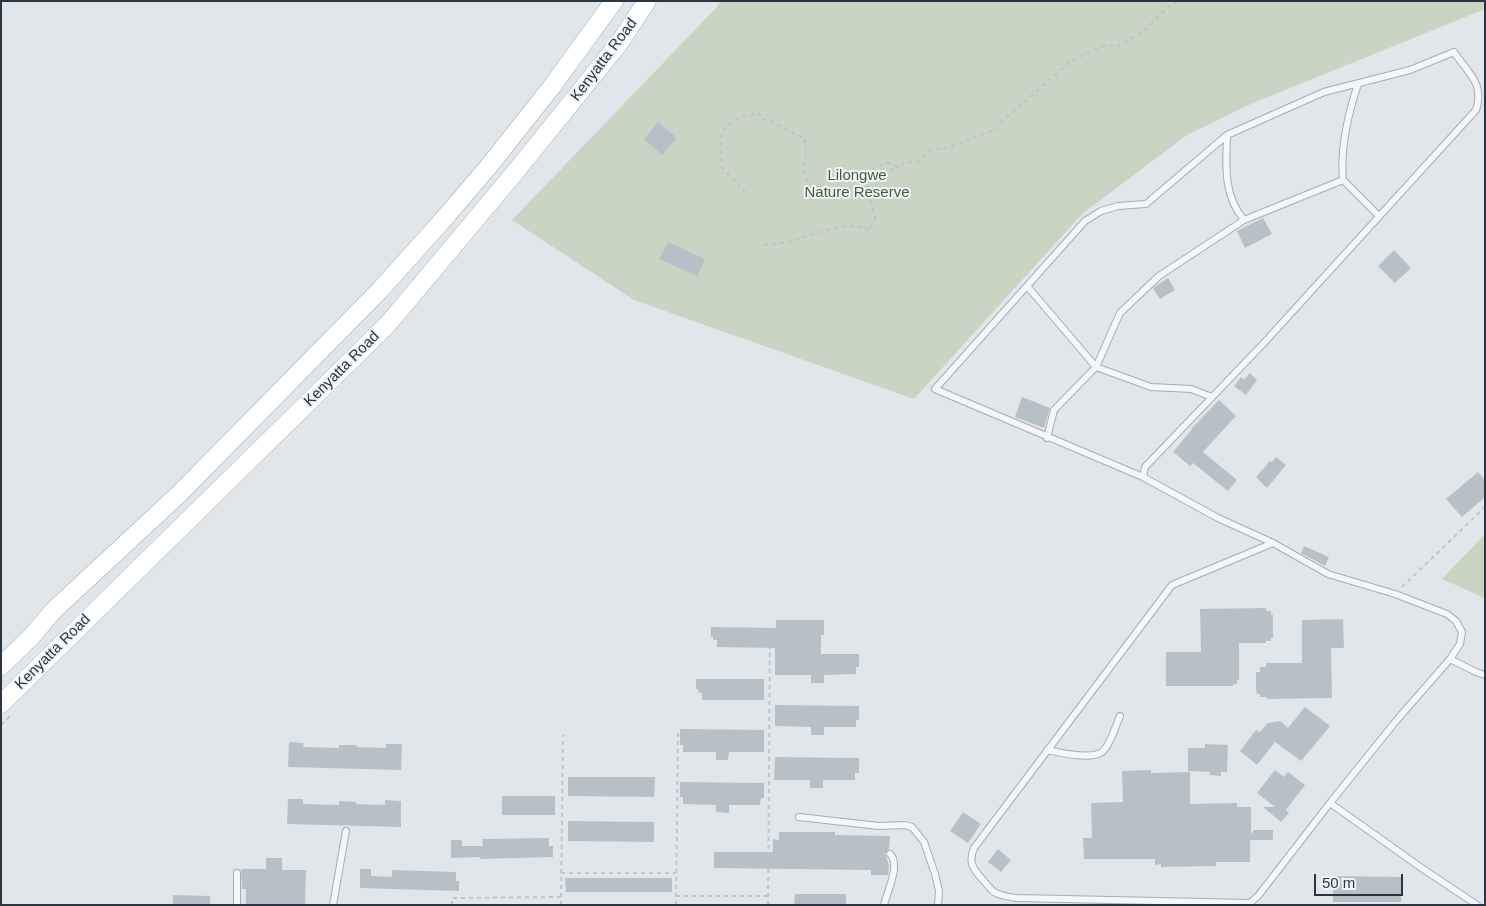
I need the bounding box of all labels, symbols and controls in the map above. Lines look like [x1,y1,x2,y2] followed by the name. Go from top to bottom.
[567,15,641,105] street label: Kenyatta Road
[804,167,910,202] park label: Lilongwe Nature Reserve
[301,328,383,410] street label: Kenyatta Road
[12,611,94,693] street label: Kenyatta Road
[1316,864,1405,896] scale bar
[1322,874,1355,891] text: 50 m

